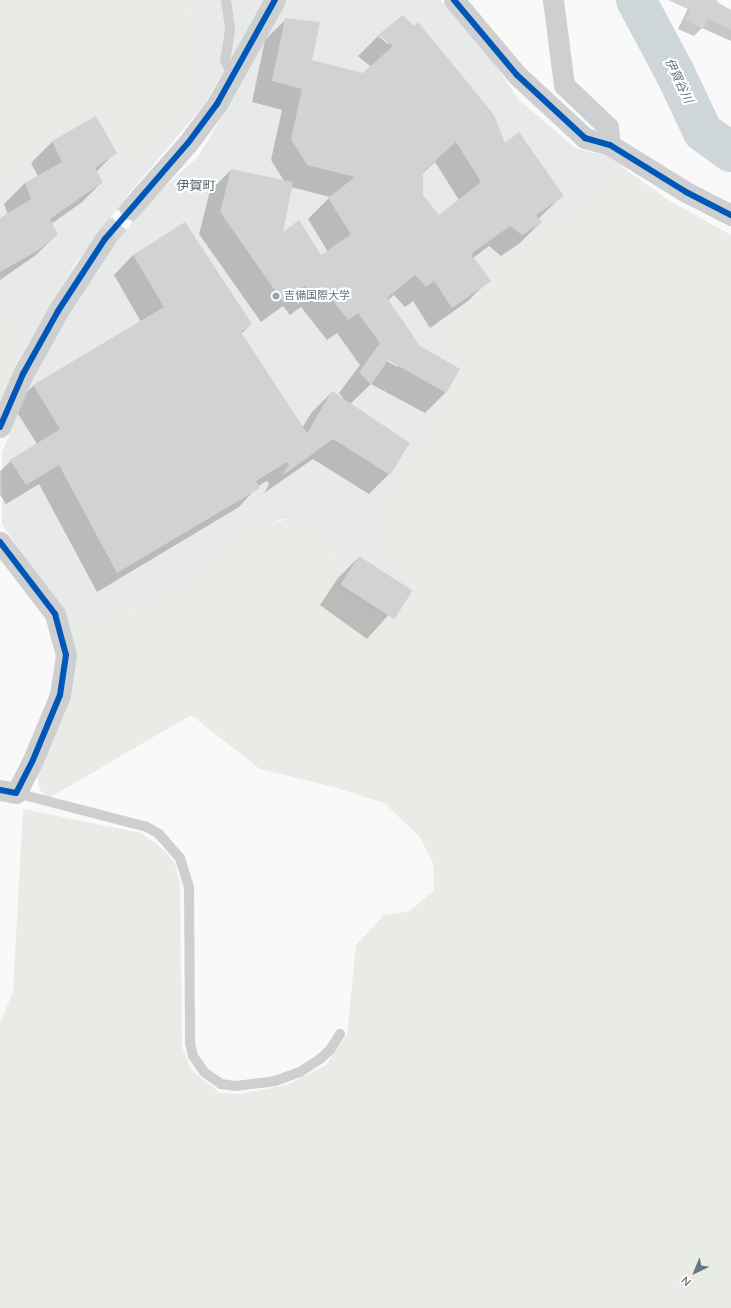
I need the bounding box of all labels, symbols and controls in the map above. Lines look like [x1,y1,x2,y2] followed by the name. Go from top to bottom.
[661,56,695,106] water label: 伊賀谷川
[177,178,215,194] district label: 伊賀町
[284,289,350,303] place label: 吉備国際大学
[271,291,281,301] marker: 吉備国際大学
[675,1252,715,1292] north arrow
[678,1273,694,1289] text: N

